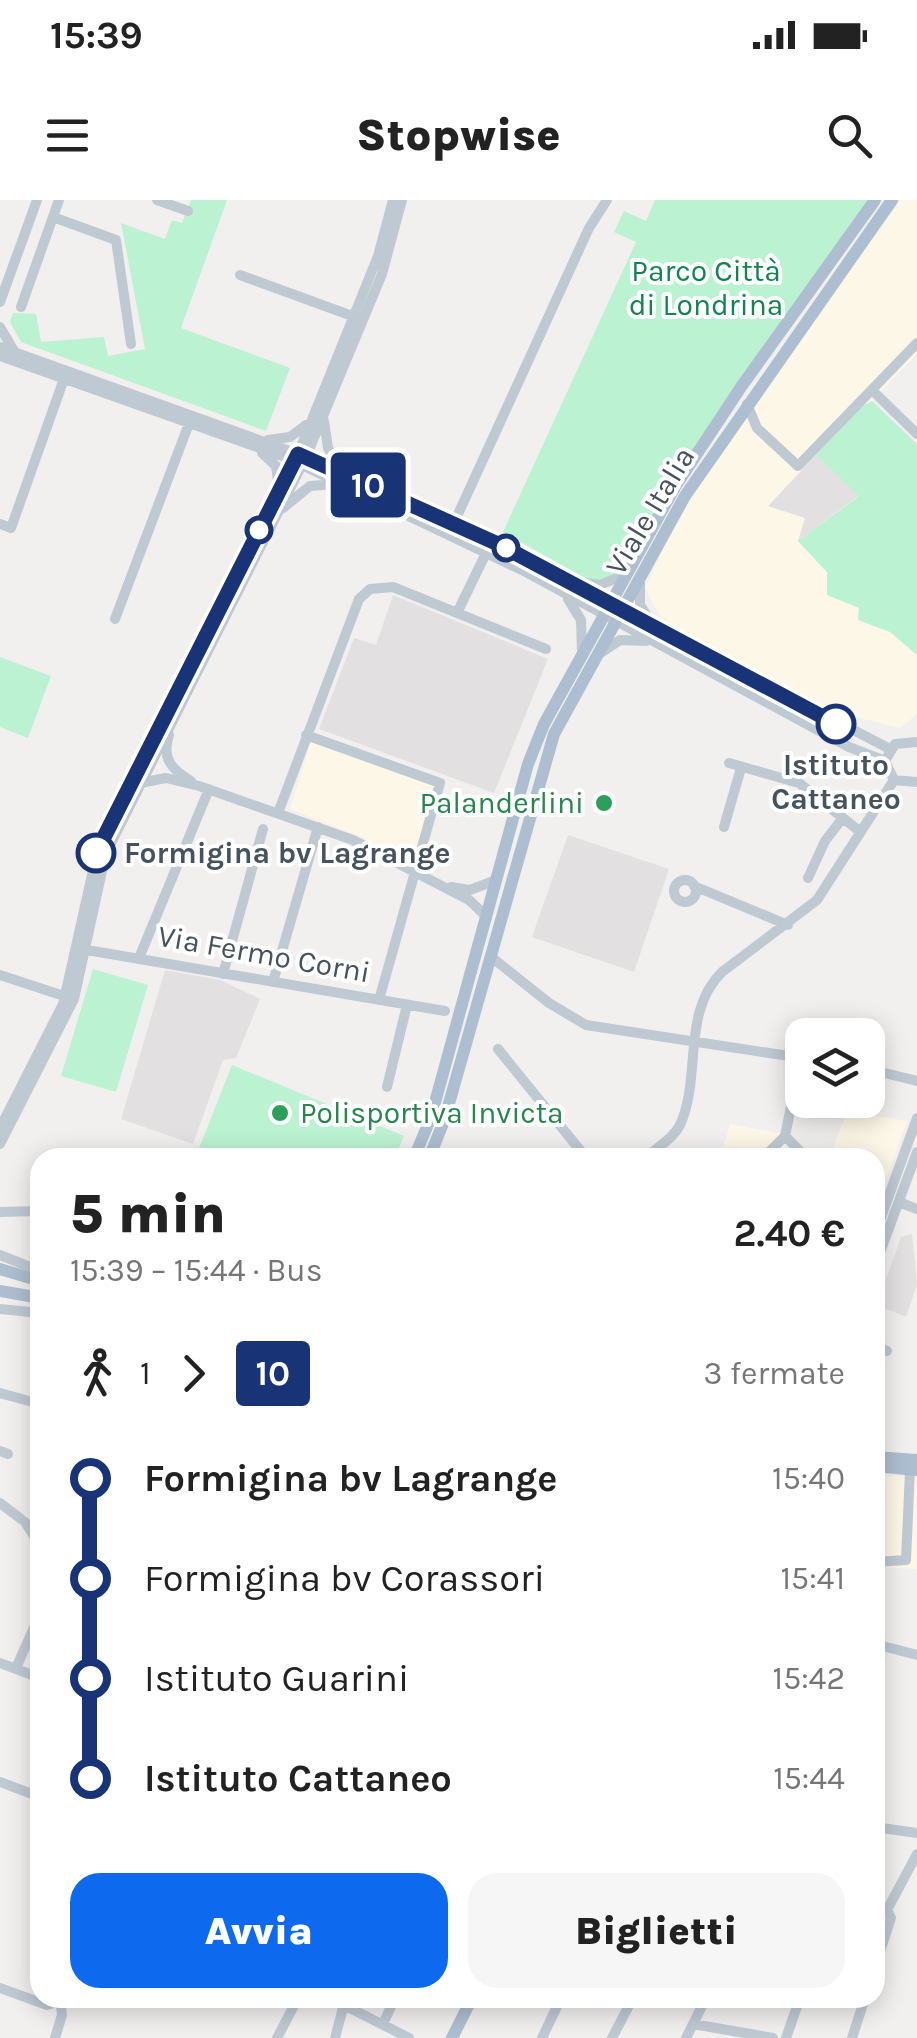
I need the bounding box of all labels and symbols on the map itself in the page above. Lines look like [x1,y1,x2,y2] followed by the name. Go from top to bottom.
[629,253,783,323] park label: Parco Città di Londrina
[598,440,702,582] street label: Viale Italia
[323,452,413,518] line badge: 10
[246,517,272,543] unlabelled marker
[493,535,519,561] unlabelled marker
[817,705,855,743] marker: Istituto Cattaneo
[771,747,901,817] place label: Istituto Cattaneo
[419,785,584,821] place label: Palanderlini
[593,792,615,814] marker: Palanderlini
[77,834,115,872] marker: Formigina bv Lagrange
[124,835,450,871] place label: Formigina bv Lagrange
[155,918,373,990] street label: Via Fermo Corni
[300,1095,564,1131] place label: Polisportiva Invicta
[269,1102,291,1124] marker: Polisportiva Invicta

